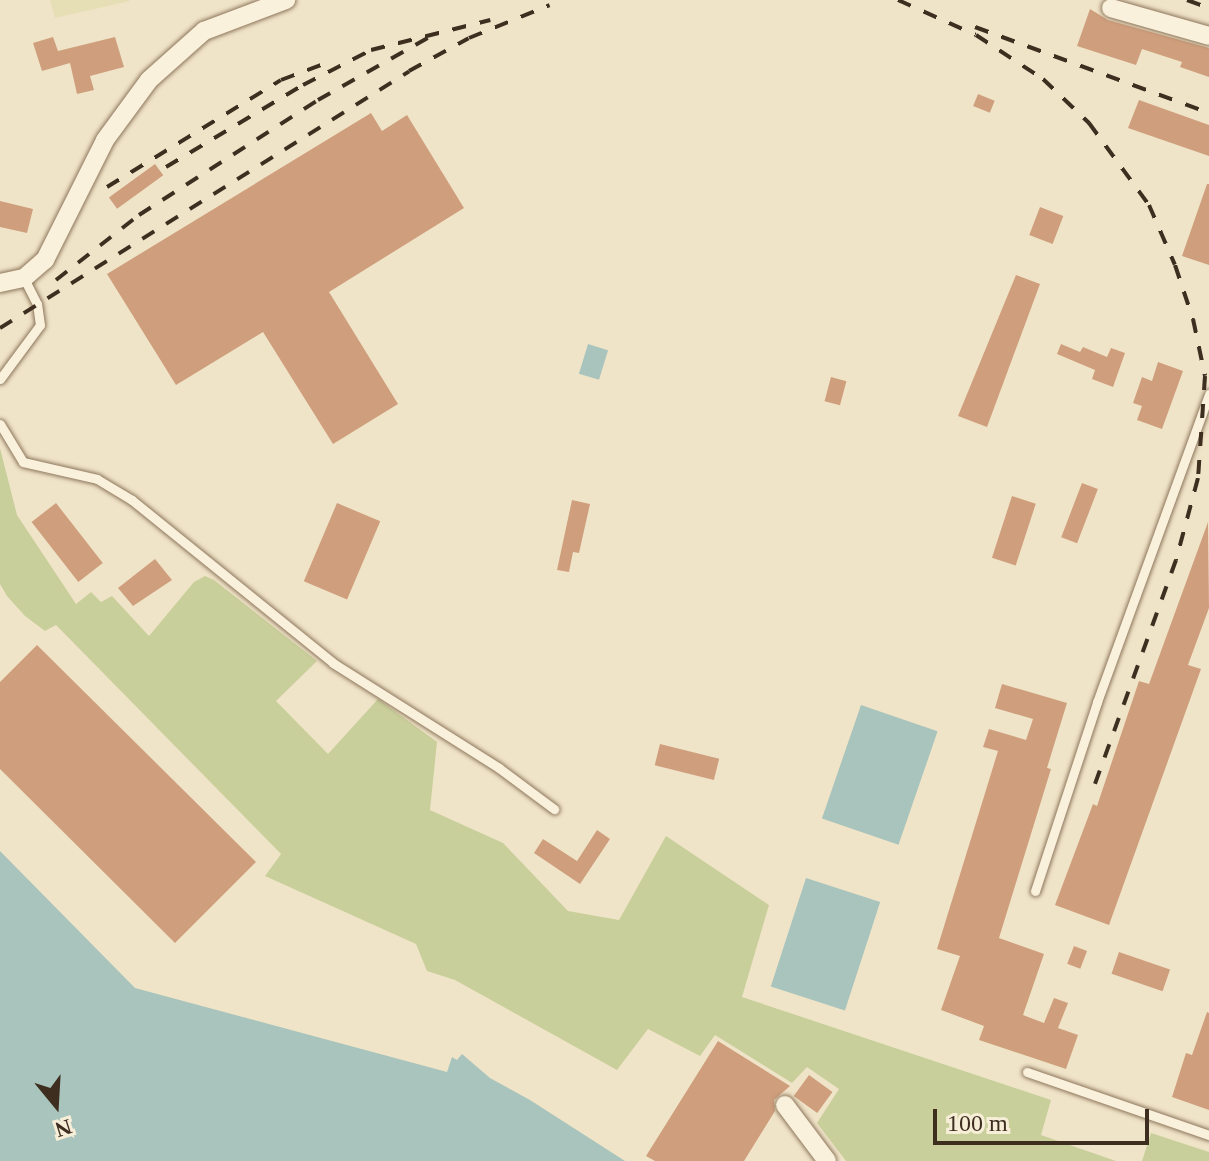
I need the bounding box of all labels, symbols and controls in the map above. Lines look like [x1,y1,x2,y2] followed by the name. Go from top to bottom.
[16,1065,96,1145] north arrow
[937,1093,1153,1143] scale bar
[947,1110,1008,1136] text: 100 m
[52,1114,75,1143] text: N

